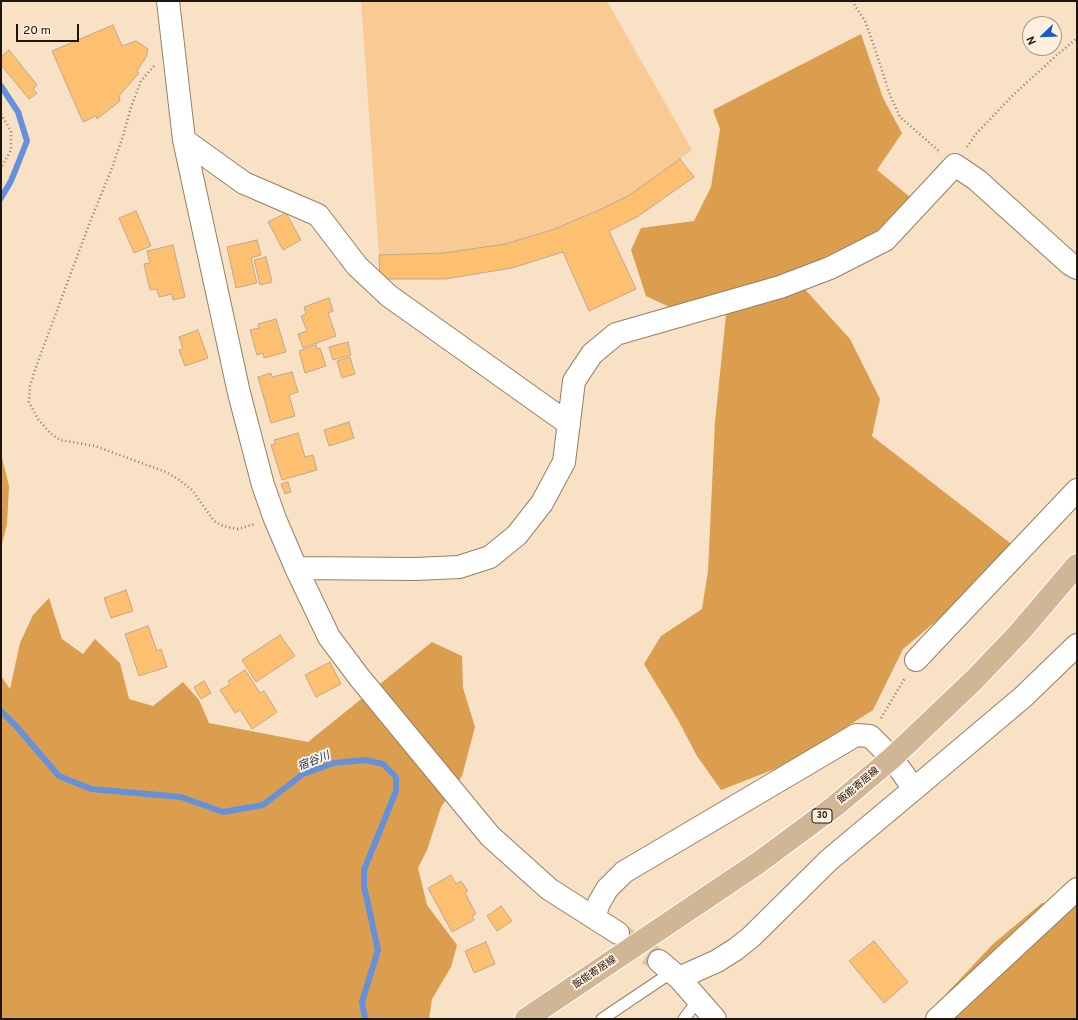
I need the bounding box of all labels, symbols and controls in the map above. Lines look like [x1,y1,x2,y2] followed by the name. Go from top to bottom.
[18,16,81,42] scale bar
[1022,16,1062,56] north arrow
[23,23,51,39] text: 20 m
[1024,34,1040,47] text: N
[296,750,332,774] water label: 宿谷川
[836,765,882,807] street label: 飯能寄居線
[812,809,832,823] road number: 30
[571,954,619,992] street label: 飯能寄居線

